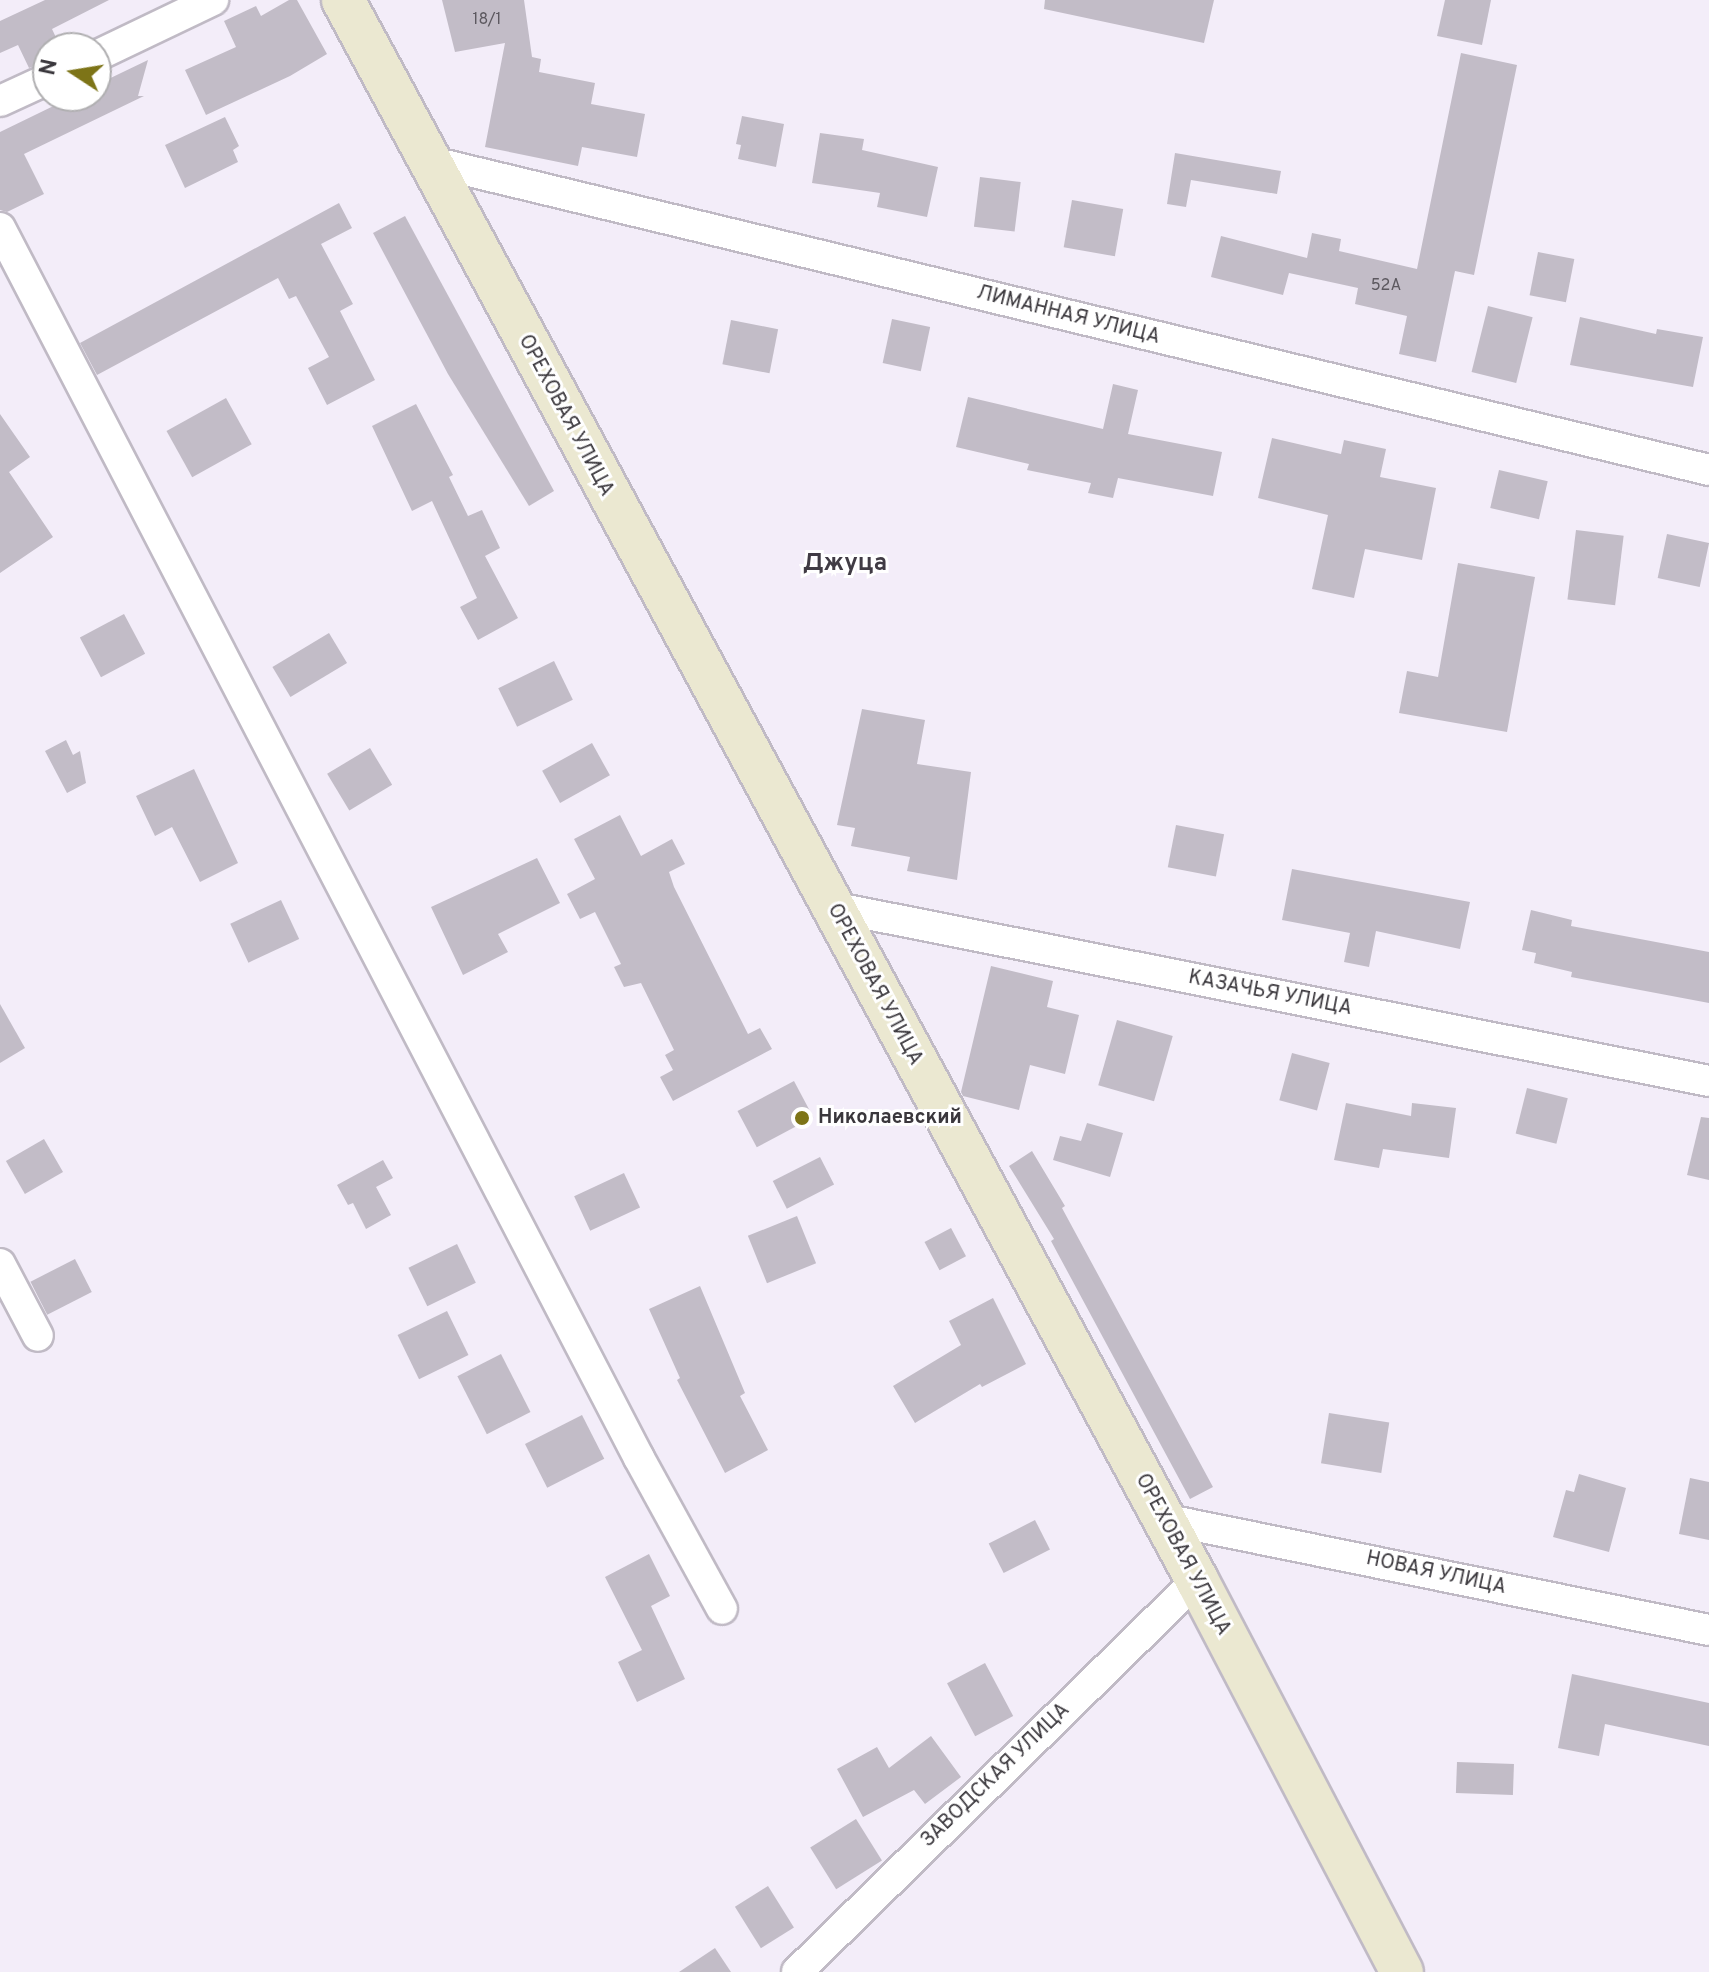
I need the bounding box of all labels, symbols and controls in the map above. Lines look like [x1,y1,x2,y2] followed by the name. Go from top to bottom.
[472,10,502,30] house number: 18/1
[32,32,112,112] north arrow
[35,57,65,78] text: N
[1371,276,1401,296] house number: 52А
[974,282,1162,350] street label: ЛИМАННАЯ УЛИЦА
[512,331,618,501] street label: ОРЕХОВАЯ УЛИЦА
[803,551,887,579] district label: Джуца
[821,900,927,1070] street label: ОРЕХОВАЯ УЛИЦА
[1186,966,1354,1022] street label: КАЗАЧЬЯ УЛИЦА
[818,1106,962,1130] place label: Николаевский
[793,1109,811,1127] marker: Николаевский
[1129,1470,1235,1640] street label: ОРЕХОВАЯ УЛИЦА
[1364,1547,1508,1601] street label: НОВАЯ УЛИЦА
[917,1699,1075,1853] street label: ЗАВОДСКАЯ УЛИЦА

